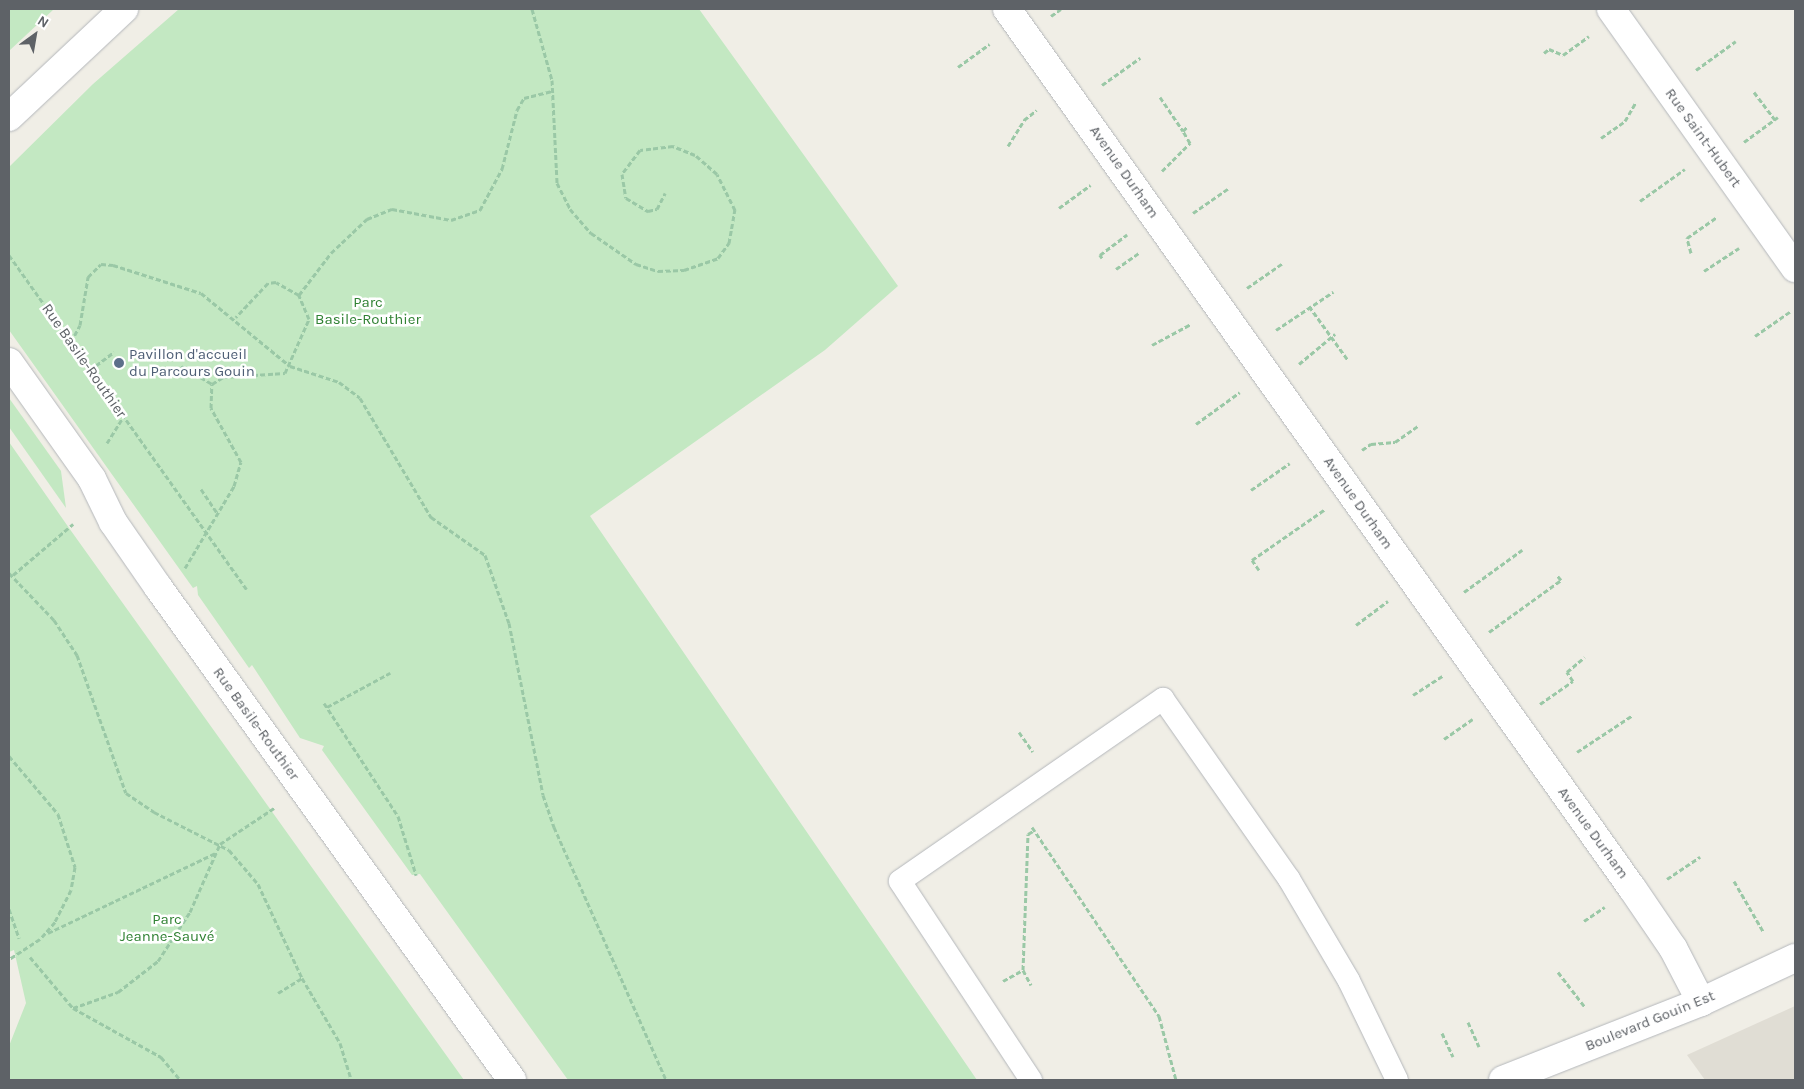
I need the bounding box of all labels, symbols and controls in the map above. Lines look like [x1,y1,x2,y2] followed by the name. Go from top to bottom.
[10,10,60,60] north arrow
[34,12,52,32] text: N
[1661,85,1745,191] street label: Rue Saint-Hubert
[1085,122,1163,222] street label: Avenue Durham
[315,293,421,328] park label: Parc Basile-Routhier
[38,300,130,422] street label: Rue Basile-Routhier
[129,345,255,380] place label: Pavillon d'accueil du Parcours Gouin
[113,357,125,369] marker: Pavillon d'accueil du Parcours Gouin
[1319,453,1397,553] street label: Avenue Durham
[209,664,303,784] street label: Rue Basile-Routhier
[1554,784,1632,882] street label: Avenue Durham
[120,910,214,945] park label: Parc Jeanne-Sauvé
[1583,987,1717,1055] street label: Boulevard Gouin Est

